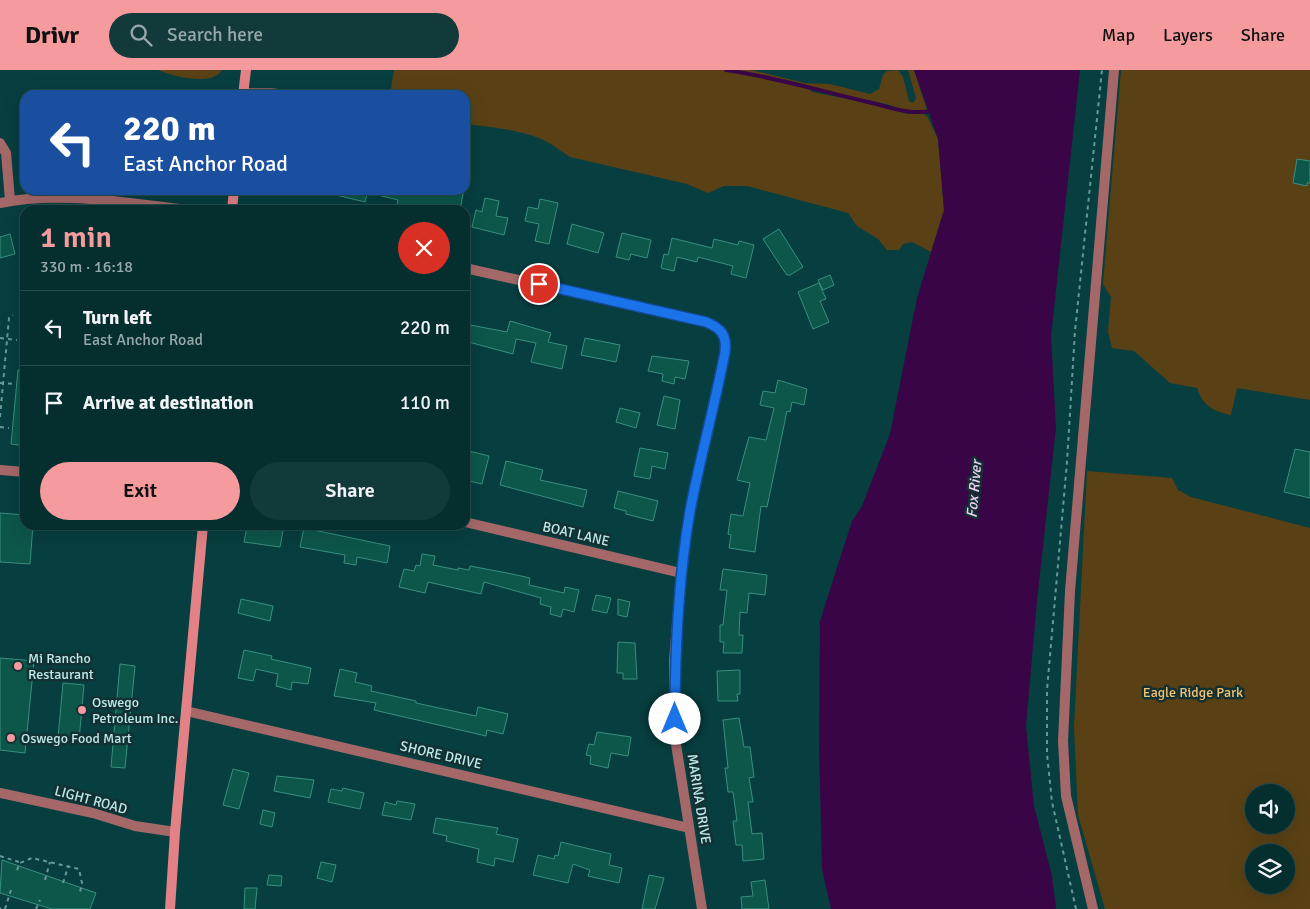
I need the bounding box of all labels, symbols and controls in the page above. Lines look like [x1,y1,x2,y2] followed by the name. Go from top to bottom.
[109,13,459,58] search box
[25,20,79,50] text: Drivr
[127,21,155,49] icon: search
[167,23,263,47] text: Search here
[1102,24,1135,46] text: Map
[1163,24,1213,46] text: Layers
[1241,24,1285,46] text: Share
[123,107,216,150] text: 220 m
[40,110,105,175] icon: left
[123,150,288,177] text: East Anchor Road
[40,219,112,256] text: 1 min
[398,222,450,274] button: close
[40,257,133,277] text: 330 m · 16:18
[518,263,560,305] pin
[525,270,553,298] icon: arrive
[83,306,152,330] text: Turn left
[40,314,68,342] icon: left
[400,316,450,340] text: 220 m
[83,330,203,350] text: East Anchor Road
[40,389,68,417] icon: arrive
[83,391,254,415] text: Arrive at destination
[400,391,450,415] text: 110 m
[963,457,986,519] water label: Fox River
[40,462,240,520] button: Exit
[250,462,450,520] button: Share
[541,518,611,550] street label: BOAT LANE
[28,650,94,683] place label: Mi Rancho Restaurant
[12,660,24,672] marker: Mi Rancho Restaurant
[1143,684,1243,701] park label: Eagle Ridge Park
[648,692,700,744] position arrow
[92,694,179,727] place label: Oswego Petroleum Inc.
[76,704,88,716] marker: Oswego Petroleum Inc.
[21,730,132,747] place label: Oswego Food Mart
[5,732,17,744] marker: Oswego Food Mart
[398,737,484,773] street label: SHORE DRIVE
[683,753,715,845] street label: MARINA DRIVE
[53,782,129,818] street label: LIGHT ROAD
[1245,784,1295,894] map controls
[1245,784,1295,834] button: sound
[1245,844,1295,894] button: layers

